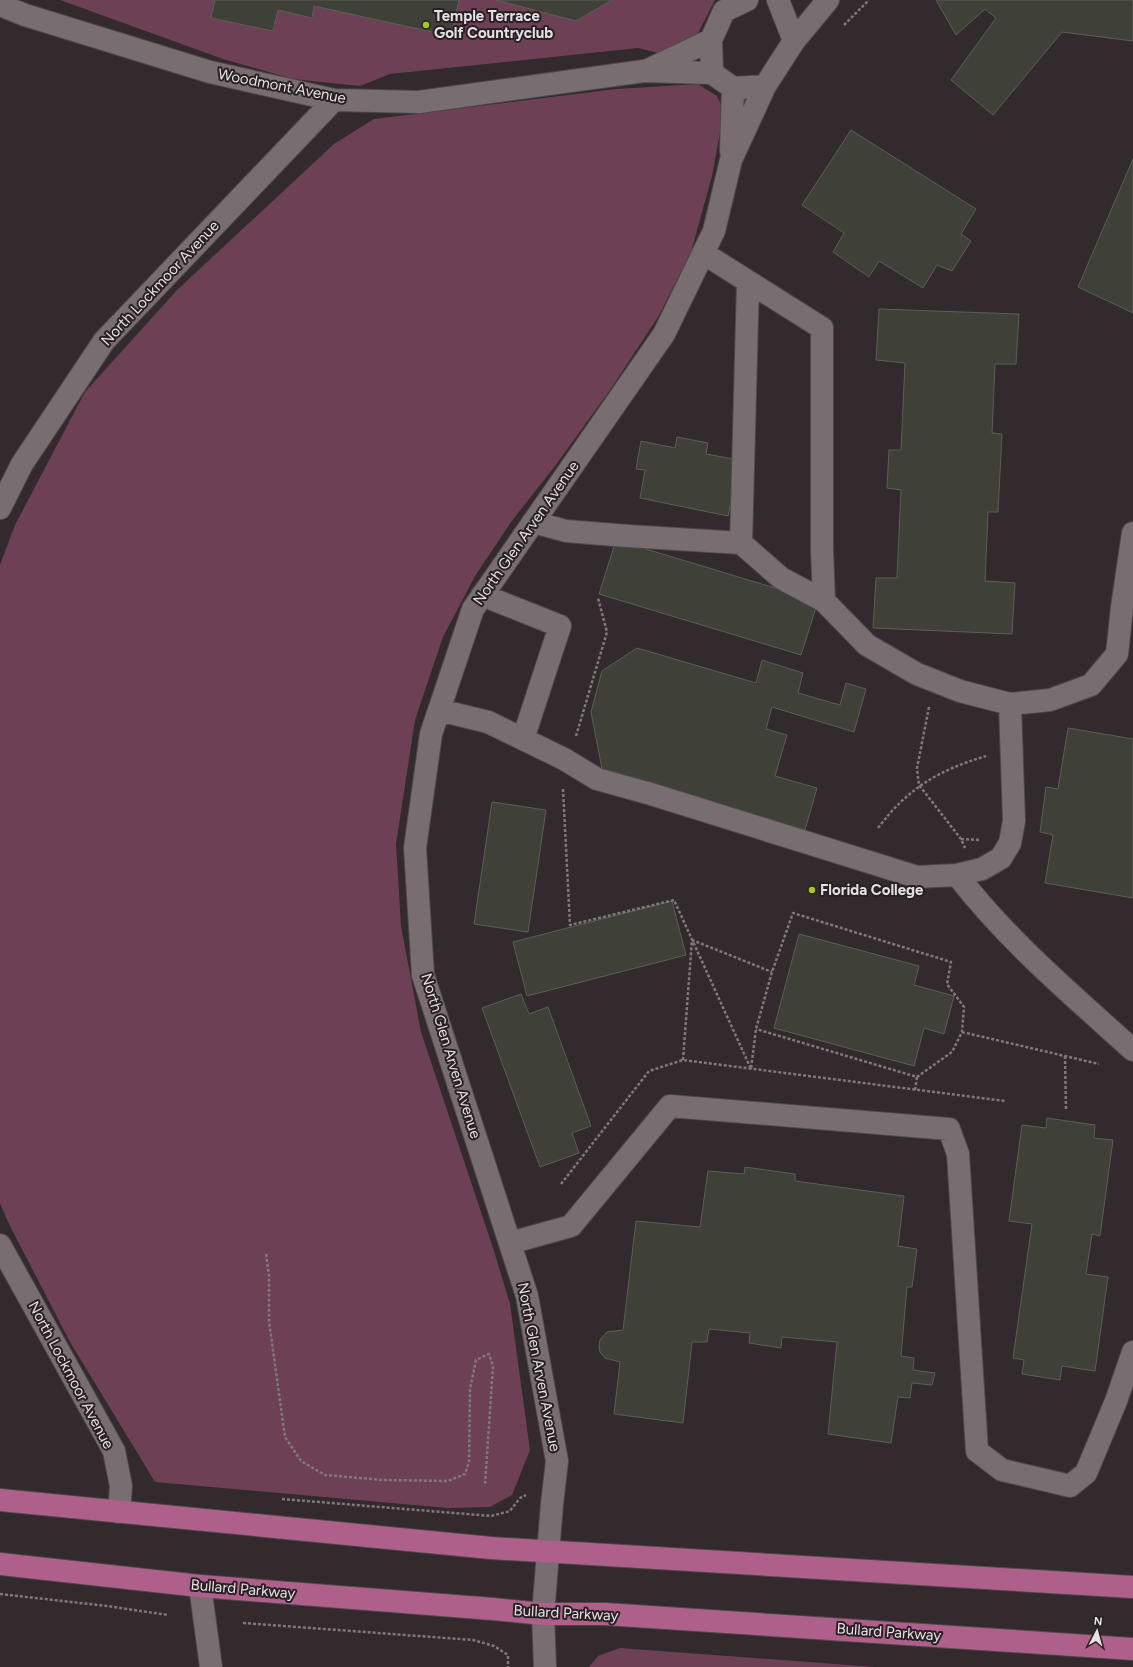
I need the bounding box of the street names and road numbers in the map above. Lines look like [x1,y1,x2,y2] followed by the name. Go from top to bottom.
[217,65,347,107] street label: Woodmont Avenue
[97,217,223,349] street label: North Lockmoor Avenue
[469,457,583,609] street label: North Glen Arven Avenue
[417,971,485,1141] street label: North Glen Arven Avenue
[514,1281,564,1453] street label: North Glen Arven Avenue
[24,1298,118,1452] street label: North Lockmoor Avenue
[190,1575,296,1603] street label: Bullard Parkway
[513,1601,619,1625] street label: Bullard Parkway
[836,1619,942,1645] street label: Bullard Parkway

